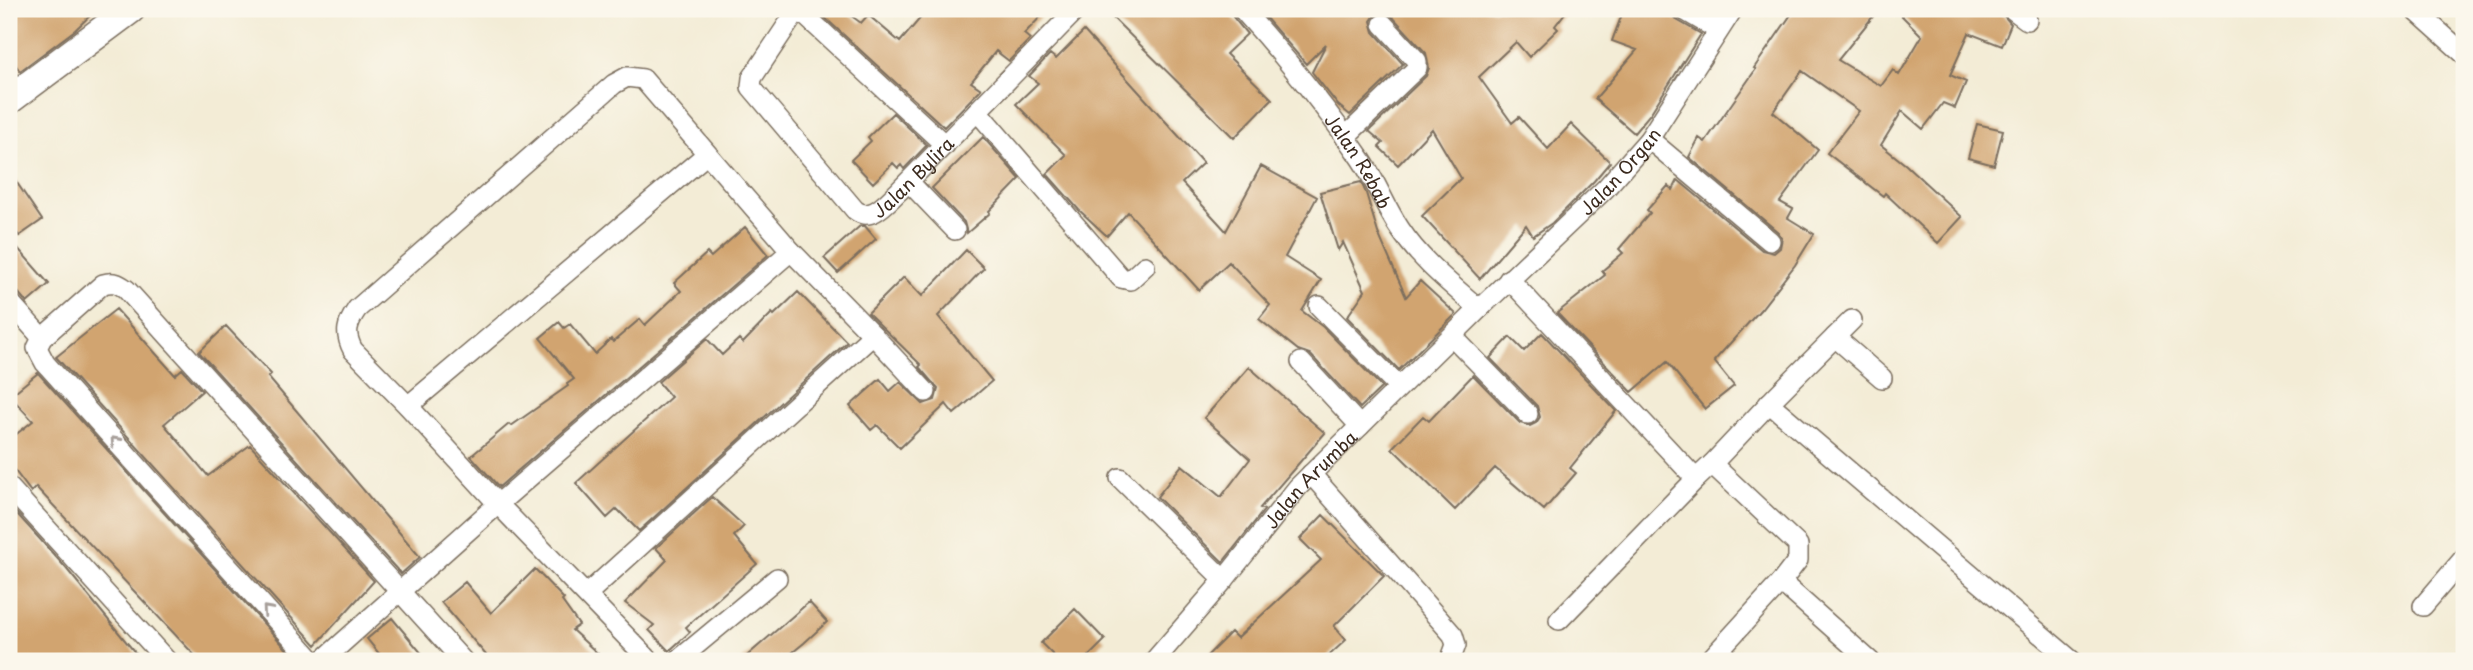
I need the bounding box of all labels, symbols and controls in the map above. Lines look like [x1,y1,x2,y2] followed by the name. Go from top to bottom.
[1319,107,1399,213] street label: Jalan Rebab
[1573,122,1666,220] street label: Jalan Organ
[867,129,960,224] street label: Jalan Bylira
[1257,423,1363,534] street label: Jalan Arumba
[111,436,123,449] one-way arrow
[263,606,275,619] one-way arrow

